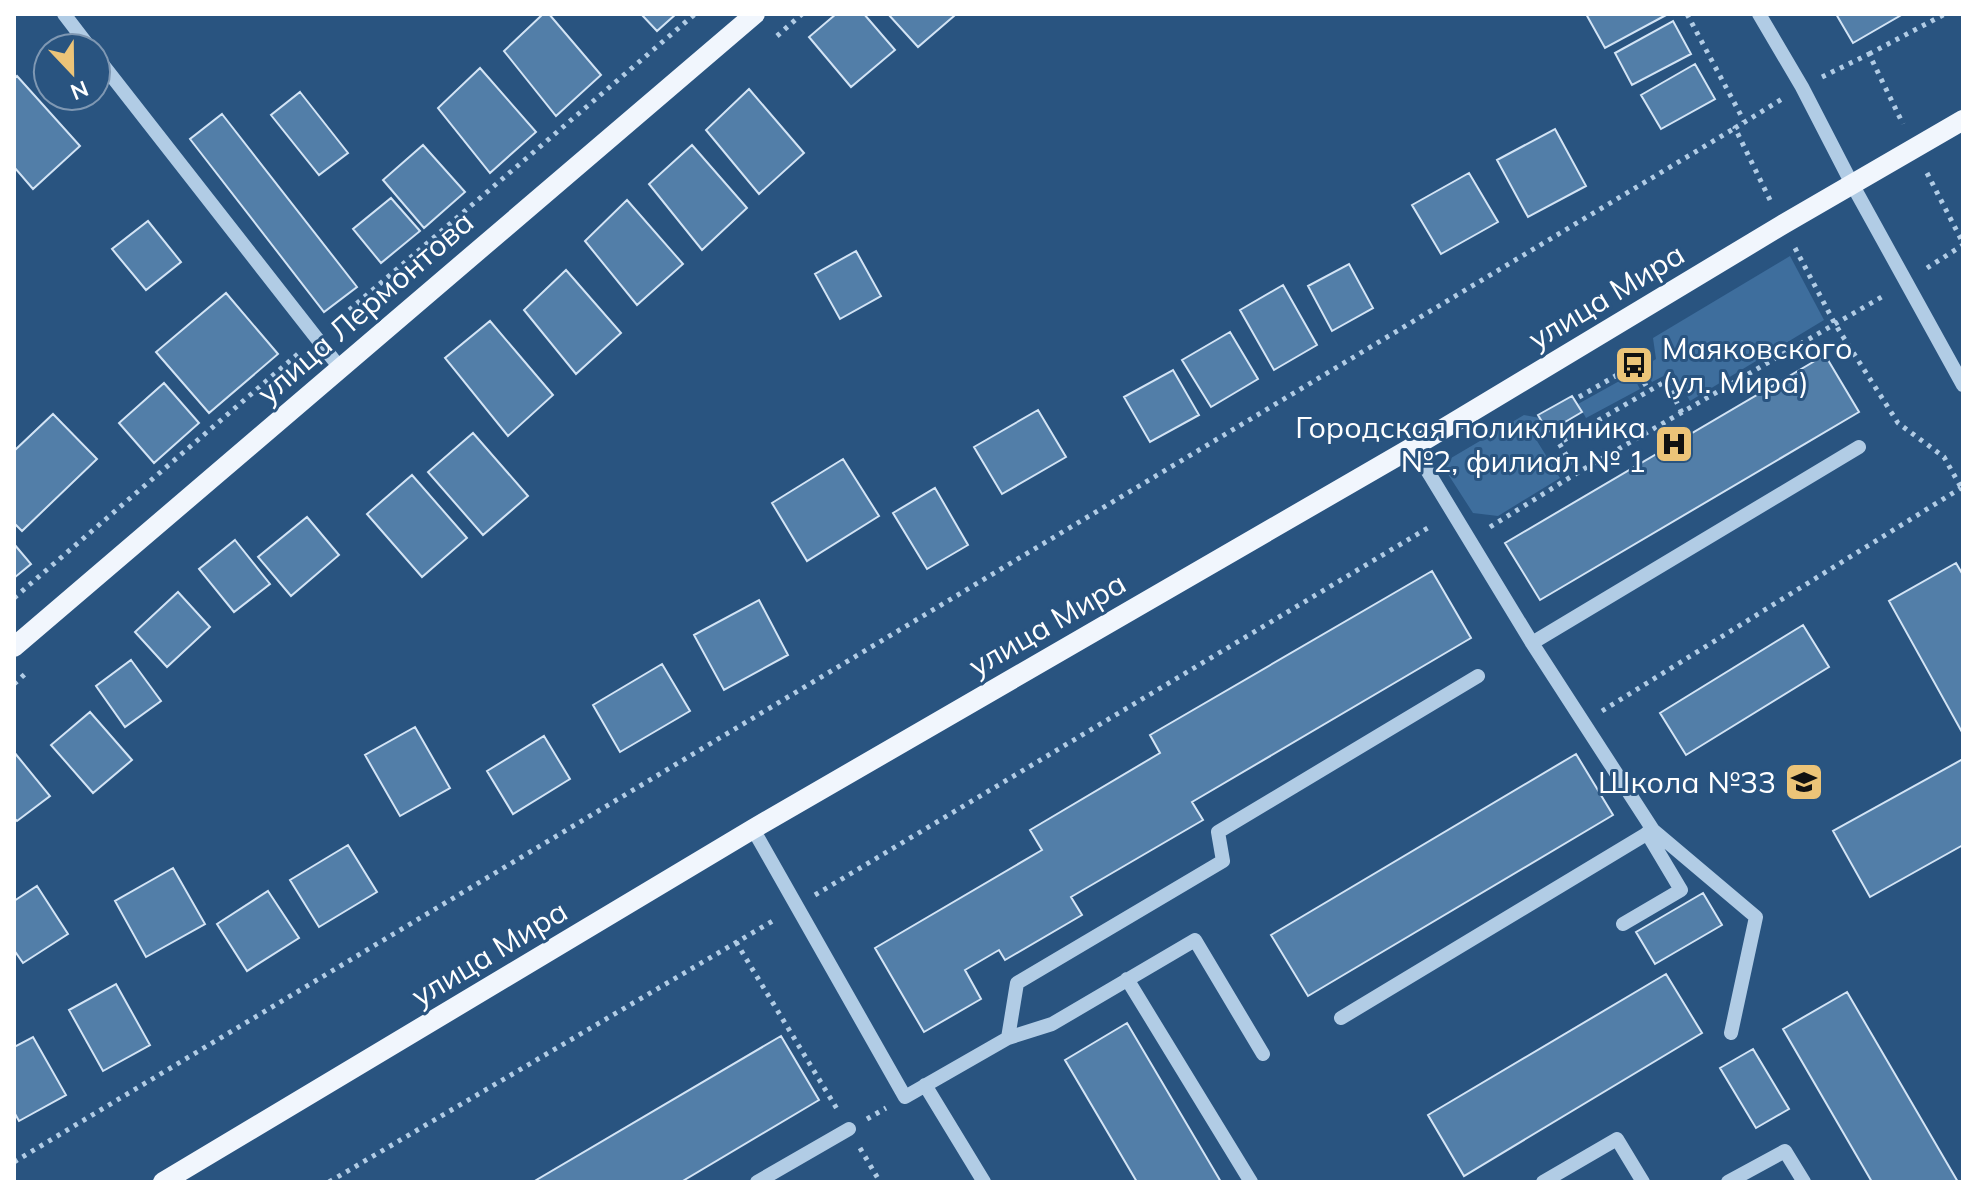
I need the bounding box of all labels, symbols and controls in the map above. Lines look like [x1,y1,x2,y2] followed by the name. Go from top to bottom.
[32,32,112,112] north arrow
[67,74,92,107] text: N
[249,203,481,411] street label: улица Лермонтова
[1521,235,1691,357] street label: улица Мира
[1662,329,1852,401] place label: Маяковского (ул. Мира)
[1613,344,1655,386] bus stop icon: Маяковского (ул. Мира)
[1295,408,1646,480] place label: Городская поликлиника №2, филиал № 1
[1653,423,1695,465] hospital icon: Городская поликлиника №2, филиал № 1
[962,564,1132,684] street label: улица Мира
[1783,761,1825,803] school or university icon: Школа №33
[1598,763,1776,801] place label: Школа №33
[404,892,574,1014] street label: улица Мира

